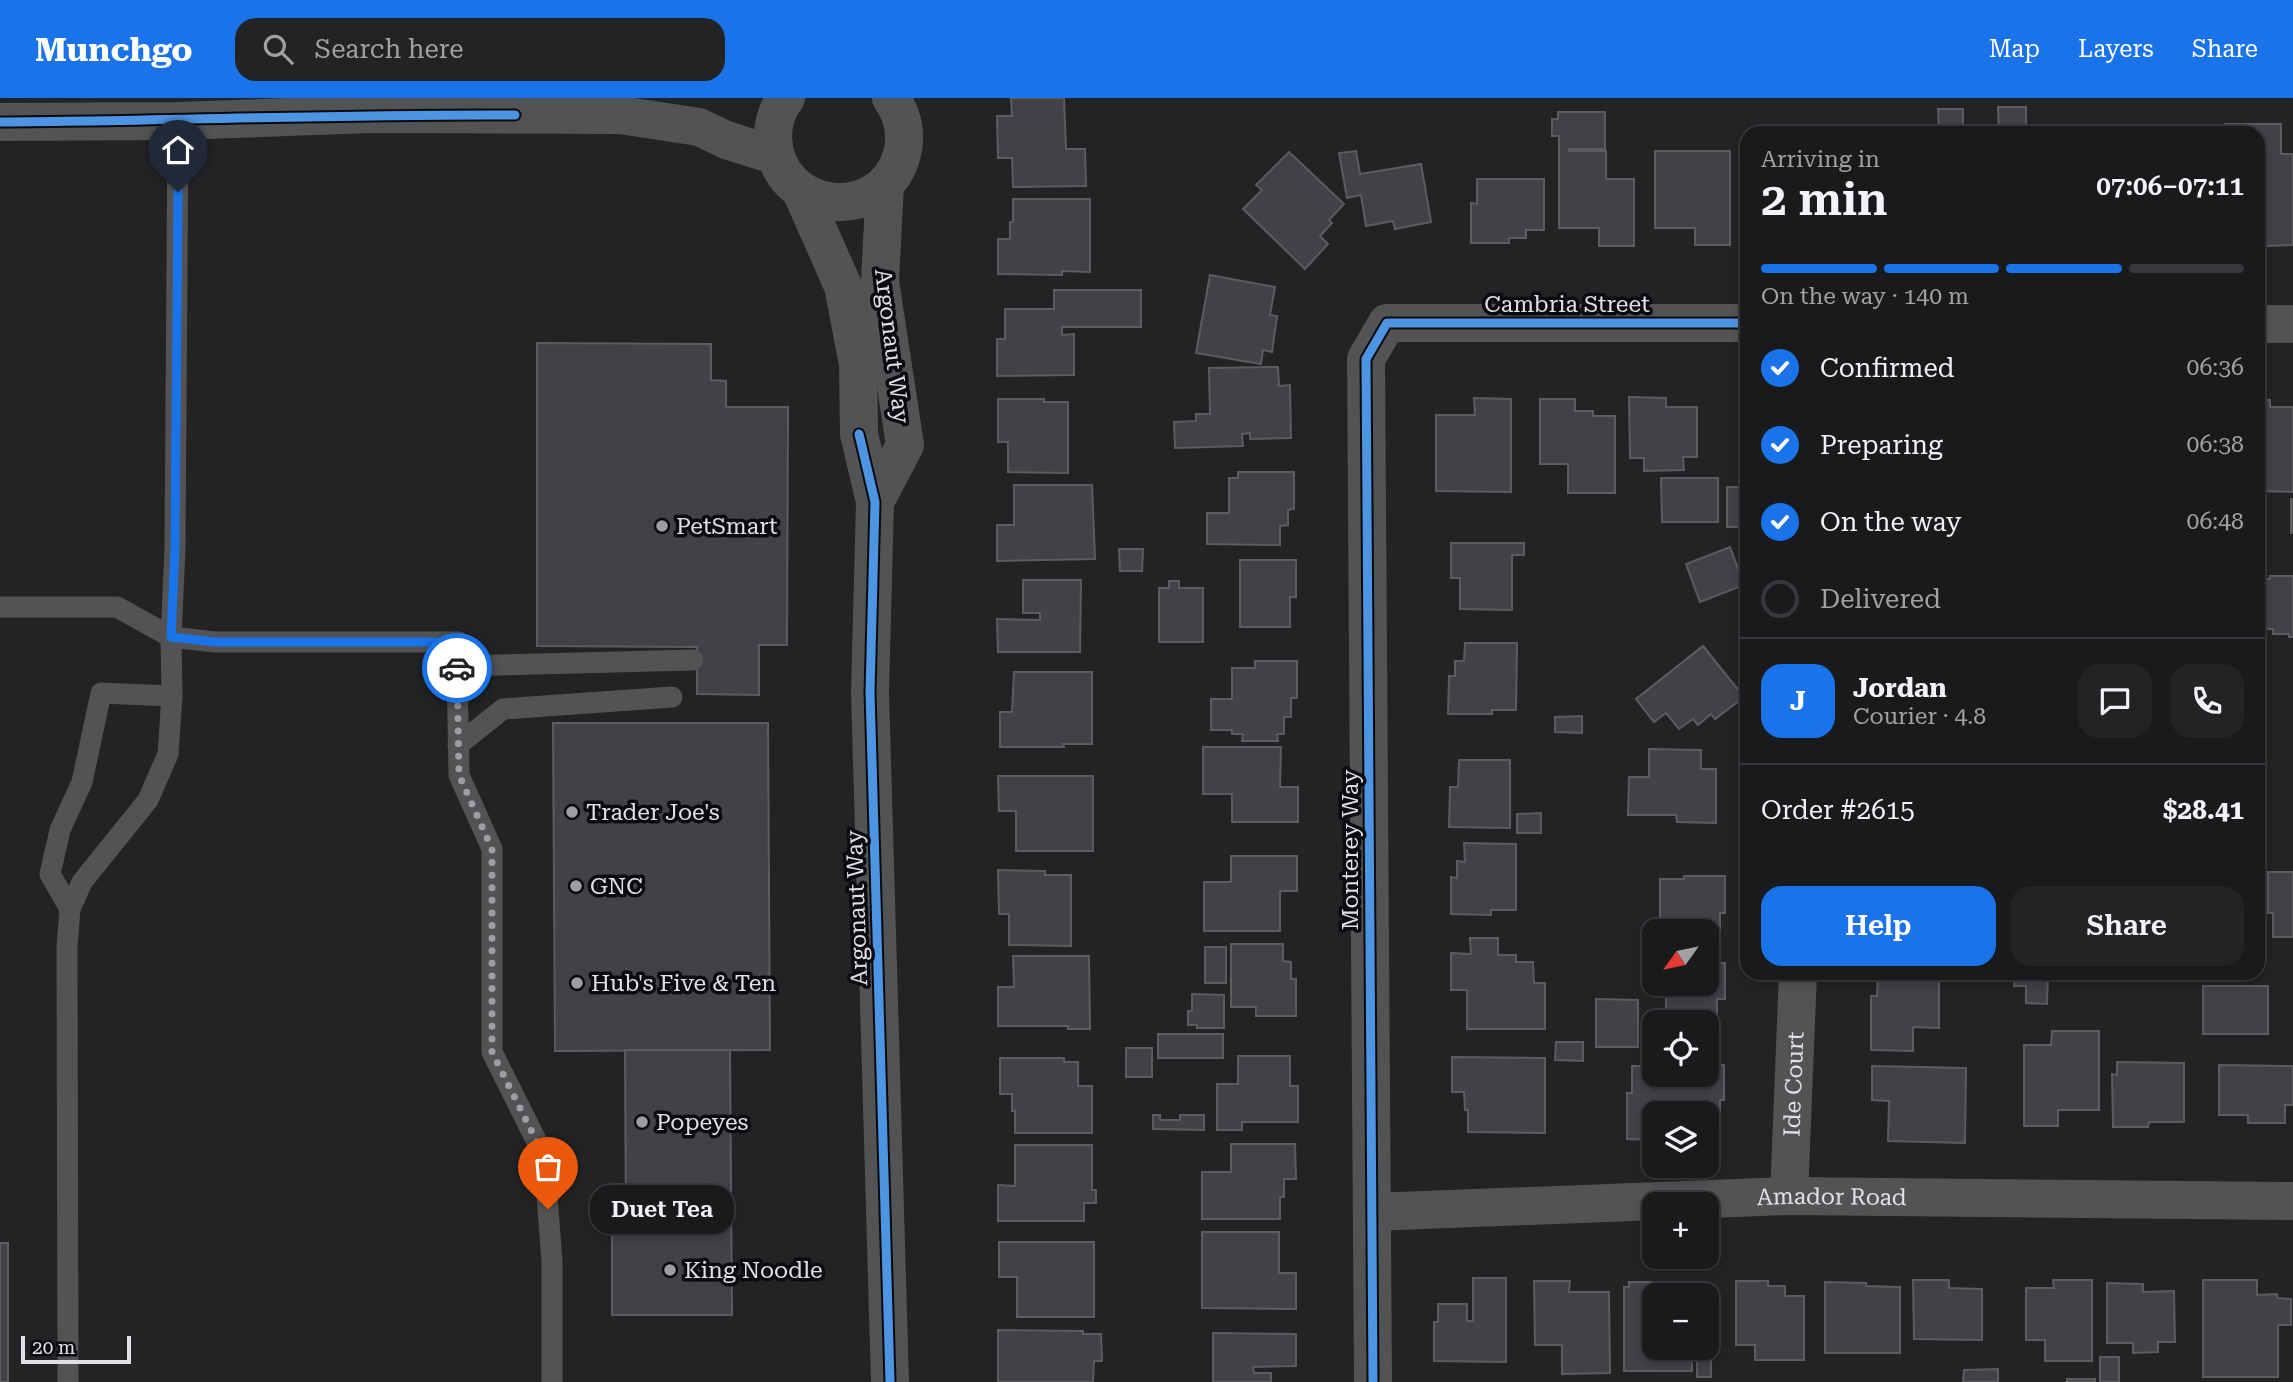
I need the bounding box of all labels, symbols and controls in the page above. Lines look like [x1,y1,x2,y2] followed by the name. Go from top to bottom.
[235,18,725,81] search box
[35,30,193,69] text: Munchgo
[259,30,297,68] icon: search
[315,34,464,64] text: Search here
[1989,35,2040,63] text: Map
[2078,35,2154,63] text: Layers
[2192,35,2258,63] text: Share
[148,120,208,192] pin
[159,131,197,169] icon: home
[1761,146,1880,173] text: Arriving in
[2096,171,2244,201] text: 07:06–07:11
[1761,172,1888,226] text: 2 min
[869,267,915,425] street label: Argonaut Way
[1761,283,1969,310] text: On the way · 140 m
[1484,291,1650,318] street label: Cambria Street
[1761,349,1799,387] icon: check
[1820,353,1955,383] text: Confirmed
[2187,354,2244,381] text: 06:36
[1761,426,1799,464] icon: check
[1820,430,1943,460] text: Preparing
[2187,431,2244,458] text: 06:38
[1761,503,1799,541] icon: check
[1820,507,1961,537] text: On the way
[2187,508,2244,535] text: 06:48
[676,513,778,540] place label: PetSmart
[654,518,670,534] marker: PetSmart
[1820,584,1941,614] text: Delivered
[422,633,492,703] courier
[438,649,476,687] icon: car
[2078,664,2152,738] button: chat
[2170,664,2244,738] button: phone
[1853,673,1947,703] text: Jordan
[1790,686,1806,716] text: J
[1853,703,1986,730] text: Courier · 4.8
[1337,769,1364,930] street label: Monterey Way
[1761,795,1915,825] text: Order #2615
[2163,795,2244,825] text: $28.41
[586,799,720,826] place label: Trader Joe's
[564,804,580,820] marker: Trader Joe's
[841,829,873,986] street label: Argonaut Way
[590,873,643,900] place label: GNC
[568,878,584,894] marker: GNC
[1761,886,1996,966] button: Help
[2010,886,2244,966] button: Share
[1642,919,1718,996] north arrow
[1642,919,1719,1360] map controls
[591,970,776,997] place label: Hub's Five & Ten
[569,975,585,991] marker: Hub's Five & Ten
[1642,1010,1719,1087] button: locate
[1778,1031,1809,1137] street label: Ide Court
[1642,1101,1719,1178] button: layers
[656,1109,749,1136] place label: Popeyes
[634,1114,650,1130] marker: Popeyes
[518,1137,578,1209] pin
[529,1148,567,1186] icon: bag
[1756,1182,1907,1211] street label: Amador Road
[590,1184,734,1234] callout: Duet Tea
[1642,1192,1719,1269] button: +
[611,1196,713,1223] text: Duet Tea
[684,1257,823,1284] place label: King Noodle
[662,1262,678,1278] marker: King Noodle
[1642,1283,1719,1360] button: −
[21,1333,131,1365] scale bar
[32,1336,75,1359] text: 20 m

